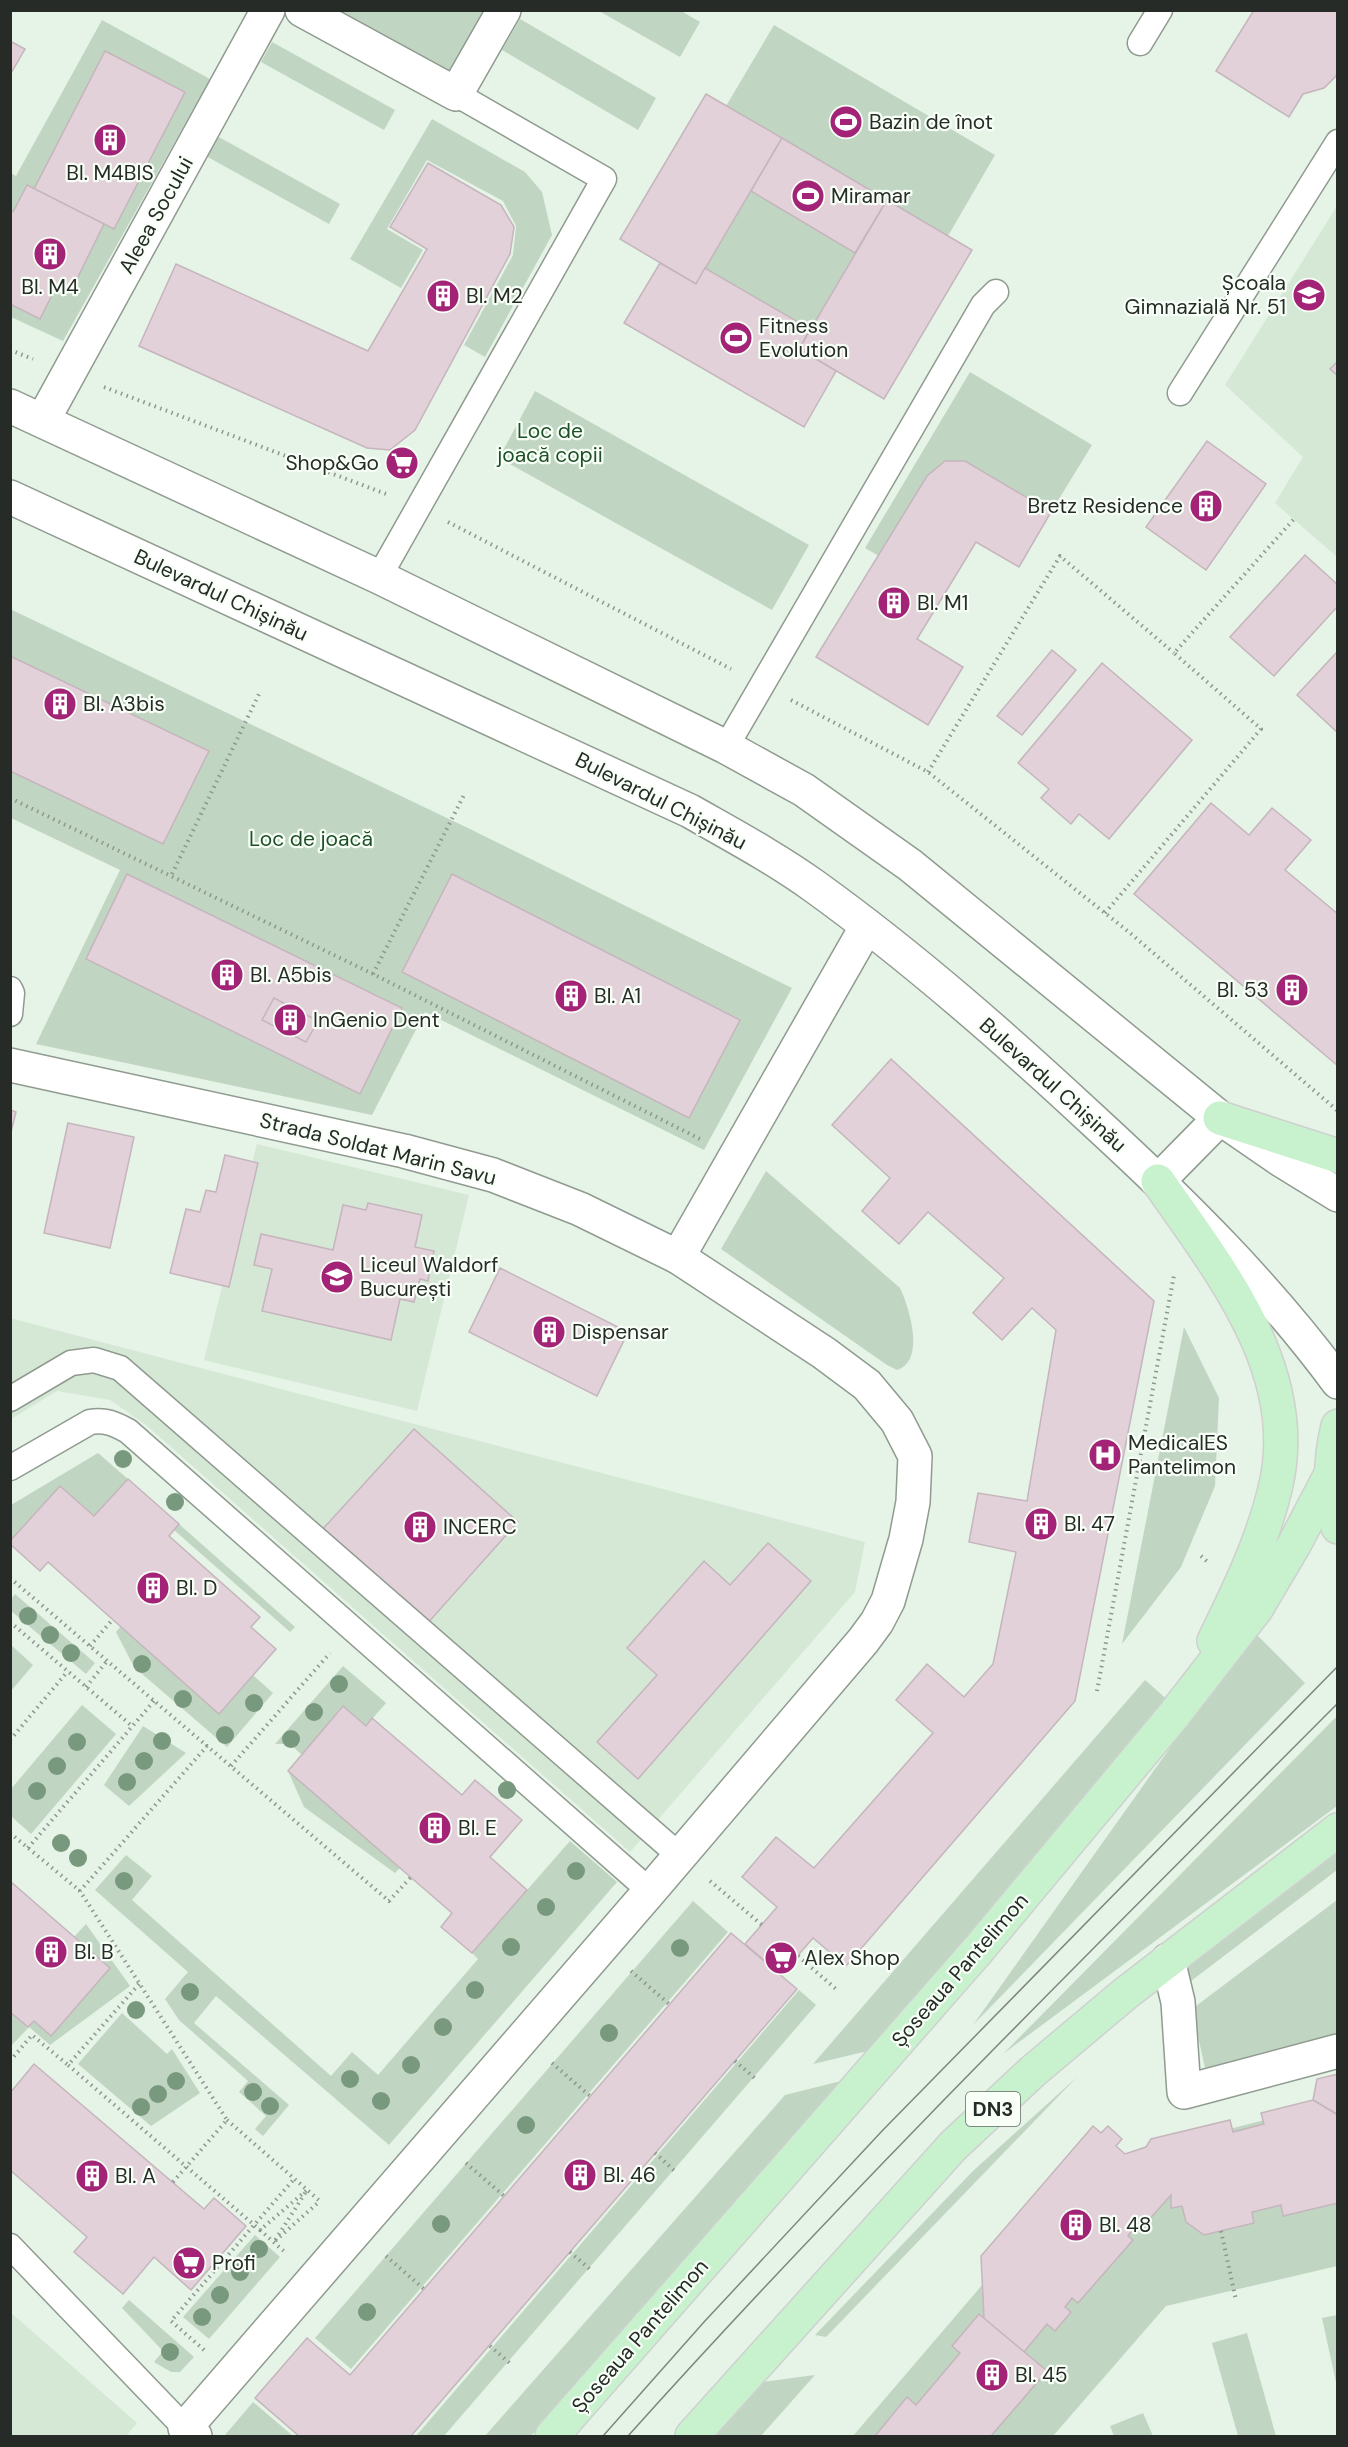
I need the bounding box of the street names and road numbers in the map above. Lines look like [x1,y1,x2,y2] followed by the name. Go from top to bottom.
[112,151,200,279] street label: Aleea Socului
[129,542,313,648] street label: Bulevardul Chișinău
[570,746,752,856] street label: Bulevardul Chișinău
[973,1011,1133,1159] street label: Bulevardul Chișinău
[257,1106,499,1192] street label: Strada Soldat Marin Savu
[885,1887,1035,2053] street label: Șoseaua Pantelimon
[966,2092,1020,2126] road number: DN3
[565,2253,715,2419] street label: Șoseaua Pantelimon

